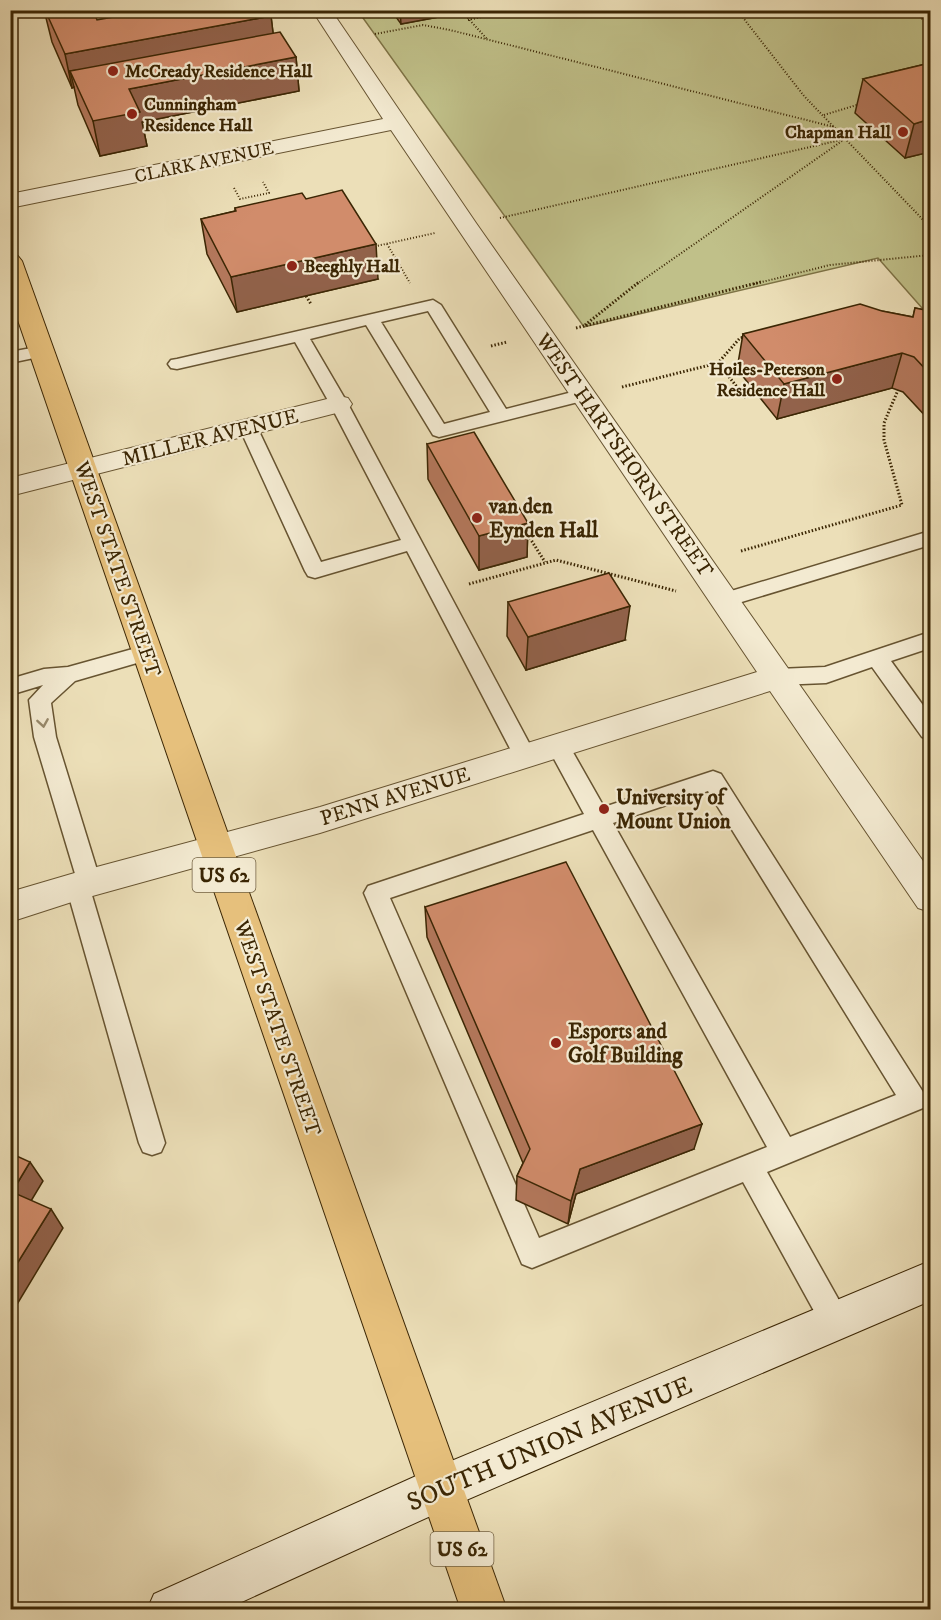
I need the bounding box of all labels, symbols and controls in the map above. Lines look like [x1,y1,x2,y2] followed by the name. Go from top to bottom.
[125,61,313,83] place label: McCready Residence Hall
[106,64,120,78] marker: McCready Residence Hall
[144,94,253,137] place label: Cunningham Residence Hall
[125,107,139,121] marker: Cunningham Residence Hall
[785,122,892,144] place label: Chapman Hall
[896,125,910,139] marker: Chapman Hall
[133,137,276,188] street label: CLARK AVENUE
[304,256,400,278] place label: Beeghly Hall
[285,259,299,273] marker: Beeghly Hall
[529,328,719,583] street label: WEST HARTSHORN STREET
[709,359,826,402] place label: Hoiles-Peterson Residence Hall
[830,372,844,386] marker: Hoiles-Peterson Residence Hall
[119,403,301,472] street label: MILLER AVENUE
[68,457,166,681] street label: WEST STATE STREET
[488,494,599,544] place label: van den Eynden Hall
[470,511,484,525] marker: van den Eynden Hall
[37,718,49,727] one-way arrow
[317,762,473,832] street label: PENN AVENUE
[616,785,732,835] place label: University of Mount Union
[597,802,611,816] marker: University of Mount Union
[192,858,256,892] road number: US 62
[228,916,326,1140] street label: WEST STATE STREET
[568,1019,683,1069] place label: Esports and Golf Building
[549,1036,563,1050] marker: Esports and Golf Building
[402,1369,697,1519] street label: SOUTH UNION AVENUE
[430,1532,494,1566] road number: US 62

